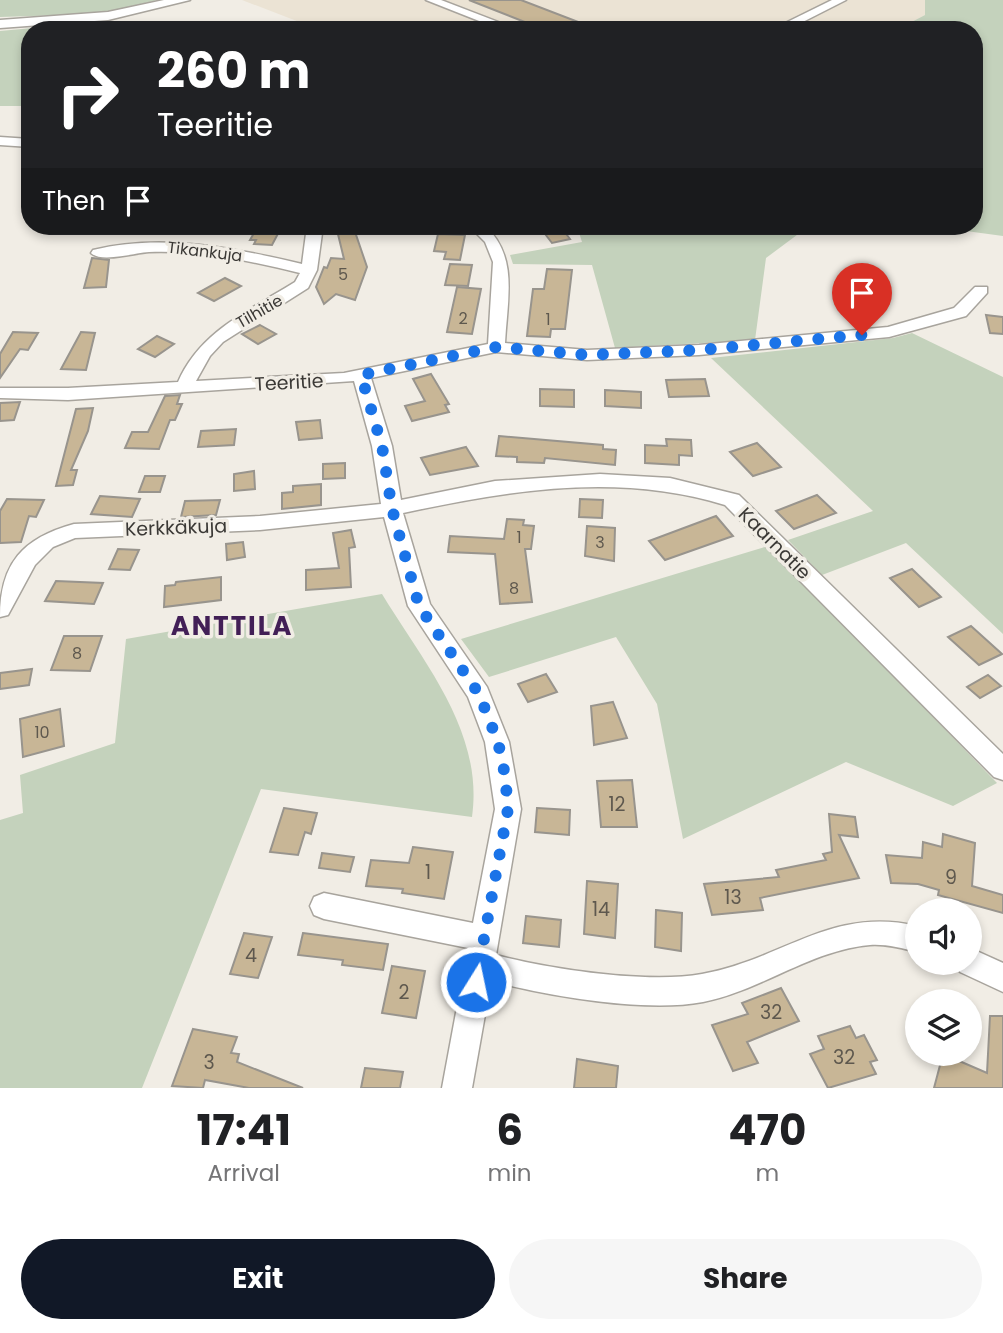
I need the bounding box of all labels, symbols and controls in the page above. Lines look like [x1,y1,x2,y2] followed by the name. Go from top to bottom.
[157,37,310,105] text: 260 m
[42,49,133,140] icon: right
[157,102,273,147] text: Teeritie
[119,182,157,220] icon: arrive
[42,183,105,219] text: Then
[166,236,244,267] street label: Tikankuja
[338,263,348,286] house number: 5
[832,263,892,335] pin
[843,274,881,312] icon: arrive
[232,289,287,334] street label: Tilhitie
[458,307,468,330] house number: 2
[545,308,551,331] house number: 1
[254,367,324,398] street label: Teeritie
[732,501,817,586] street label: Kaarnatie
[124,512,228,543] street label: Kerkkäkuja
[516,526,522,549] house number: 1
[595,531,605,554] house number: 3
[509,577,519,600] house number: 8
[171,608,293,644] district label: ANTTILA
[72,642,82,665] house number: 8
[34,721,50,744] house number: 10
[608,791,626,818] house number: 12
[425,859,431,886] house number: 1
[945,864,957,891] house number: 9
[724,884,742,911] house number: 13
[592,896,610,923] house number: 14
[905,898,982,1066] map controls
[905,898,982,975] button: sound
[245,942,257,969] house number: 4
[439,945,513,1019] position arrow
[399,979,410,1006] house number: 2
[905,989,982,1066] button: layers
[760,999,782,1026] house number: 32
[833,1044,855,1071] house number: 32
[203,1049,215,1076] house number: 3
[197,1101,291,1160] text: 17:41
[496,1101,523,1160] text: 6
[728,1101,806,1160] text: 470
[208,1157,280,1189] text: Arrival
[488,1157,532,1189] text: min
[755,1157,779,1189] text: m
[21,1239,495,1319] button: Exit
[509,1239,982,1319] button: Share

